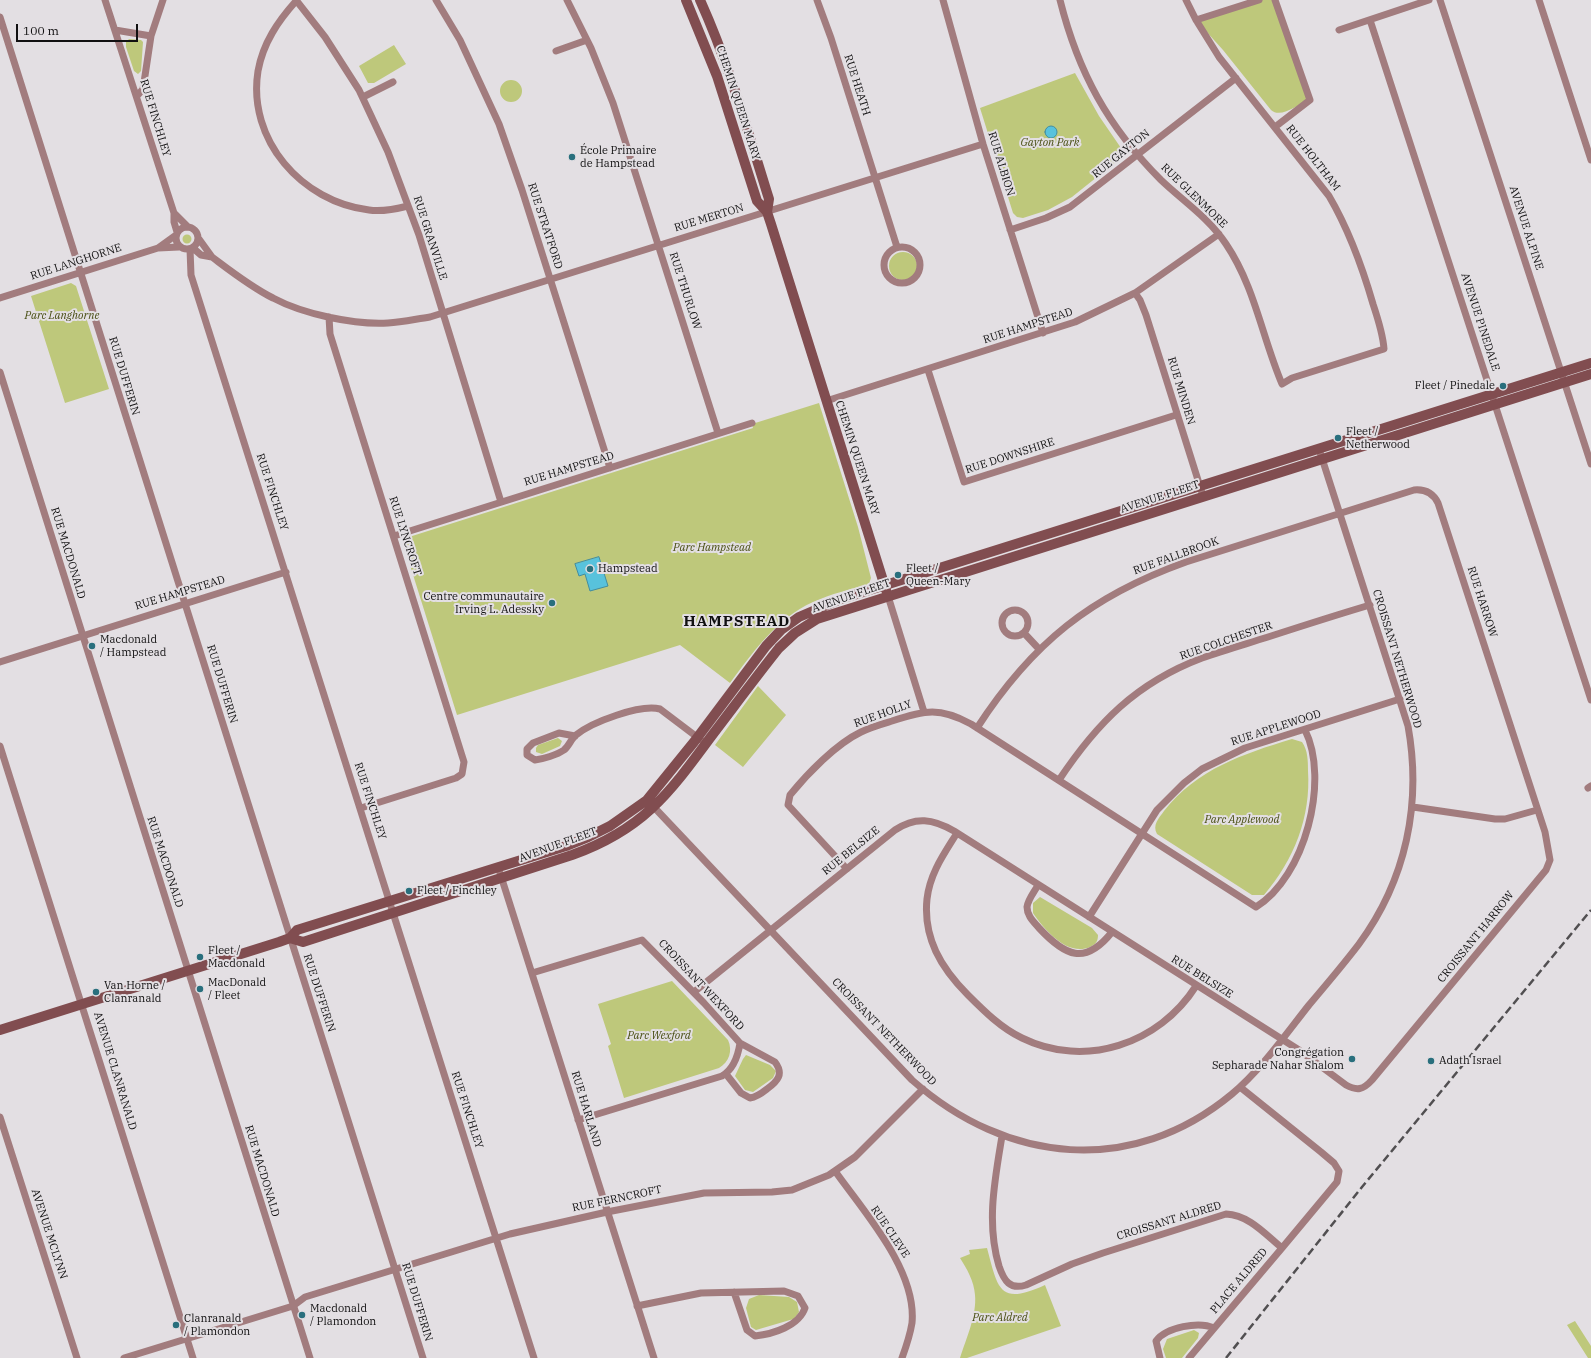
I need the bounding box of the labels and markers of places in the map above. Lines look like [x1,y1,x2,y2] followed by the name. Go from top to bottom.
[580,144,656,170] place label: École Primaire de Hampstead
[567,152,577,162] marker: École Primaire de Hampstead
[1415,379,1495,393] place label: Fleet / Pinedale
[1498,381,1508,391] marker: Fleet / Pinedale
[1346,425,1410,451] place label: Fleet / Netherwood
[1333,433,1343,443] marker: Fleet / Netherwood
[598,562,658,576] place label: Hampstead
[906,562,971,588] place label: Fleet / Queen-Mary
[585,564,595,574] marker: Hampstead
[893,570,903,580] marker: Fleet / Queen-Mary
[423,590,544,616] place label: Centre communautaire Irving L. Adessky
[547,598,557,608] marker: Centre communautaire Irving L. Adessky
[100,633,166,659] place label: Macdonald / Hampstead
[87,641,97,651] marker: Macdonald / Hampstead
[417,884,497,898] place label: Fleet / Finchley
[404,886,414,896] marker: Fleet / Finchley
[208,944,265,970] place label: Fleet / Macdonald
[195,952,205,962] marker: Fleet / Macdonald
[208,976,266,1002] place label: MacDonald / Fleet
[104,979,165,1005] place label: Van Horne / Clanranald
[195,984,205,994] marker: MacDonald / Fleet
[91,987,101,997] marker: Van Horne / Clanranald
[1212,1046,1344,1072] place label: Congrégation Sepharade Nahar Shalom
[1347,1054,1357,1064] marker: Congrégation Sepharade Nahar Shalom
[1439,1054,1502,1068] place label: Adath Israel
[1426,1056,1436,1066] marker: Adath Israel
[310,1302,376,1328] place label: Macdonald / Plamondon
[297,1310,307,1320] marker: Macdonald / Plamondon
[184,1312,250,1338] place label: Clanranald / Plamondon
[171,1320,181,1330] marker: Clanranald / Plamondon

